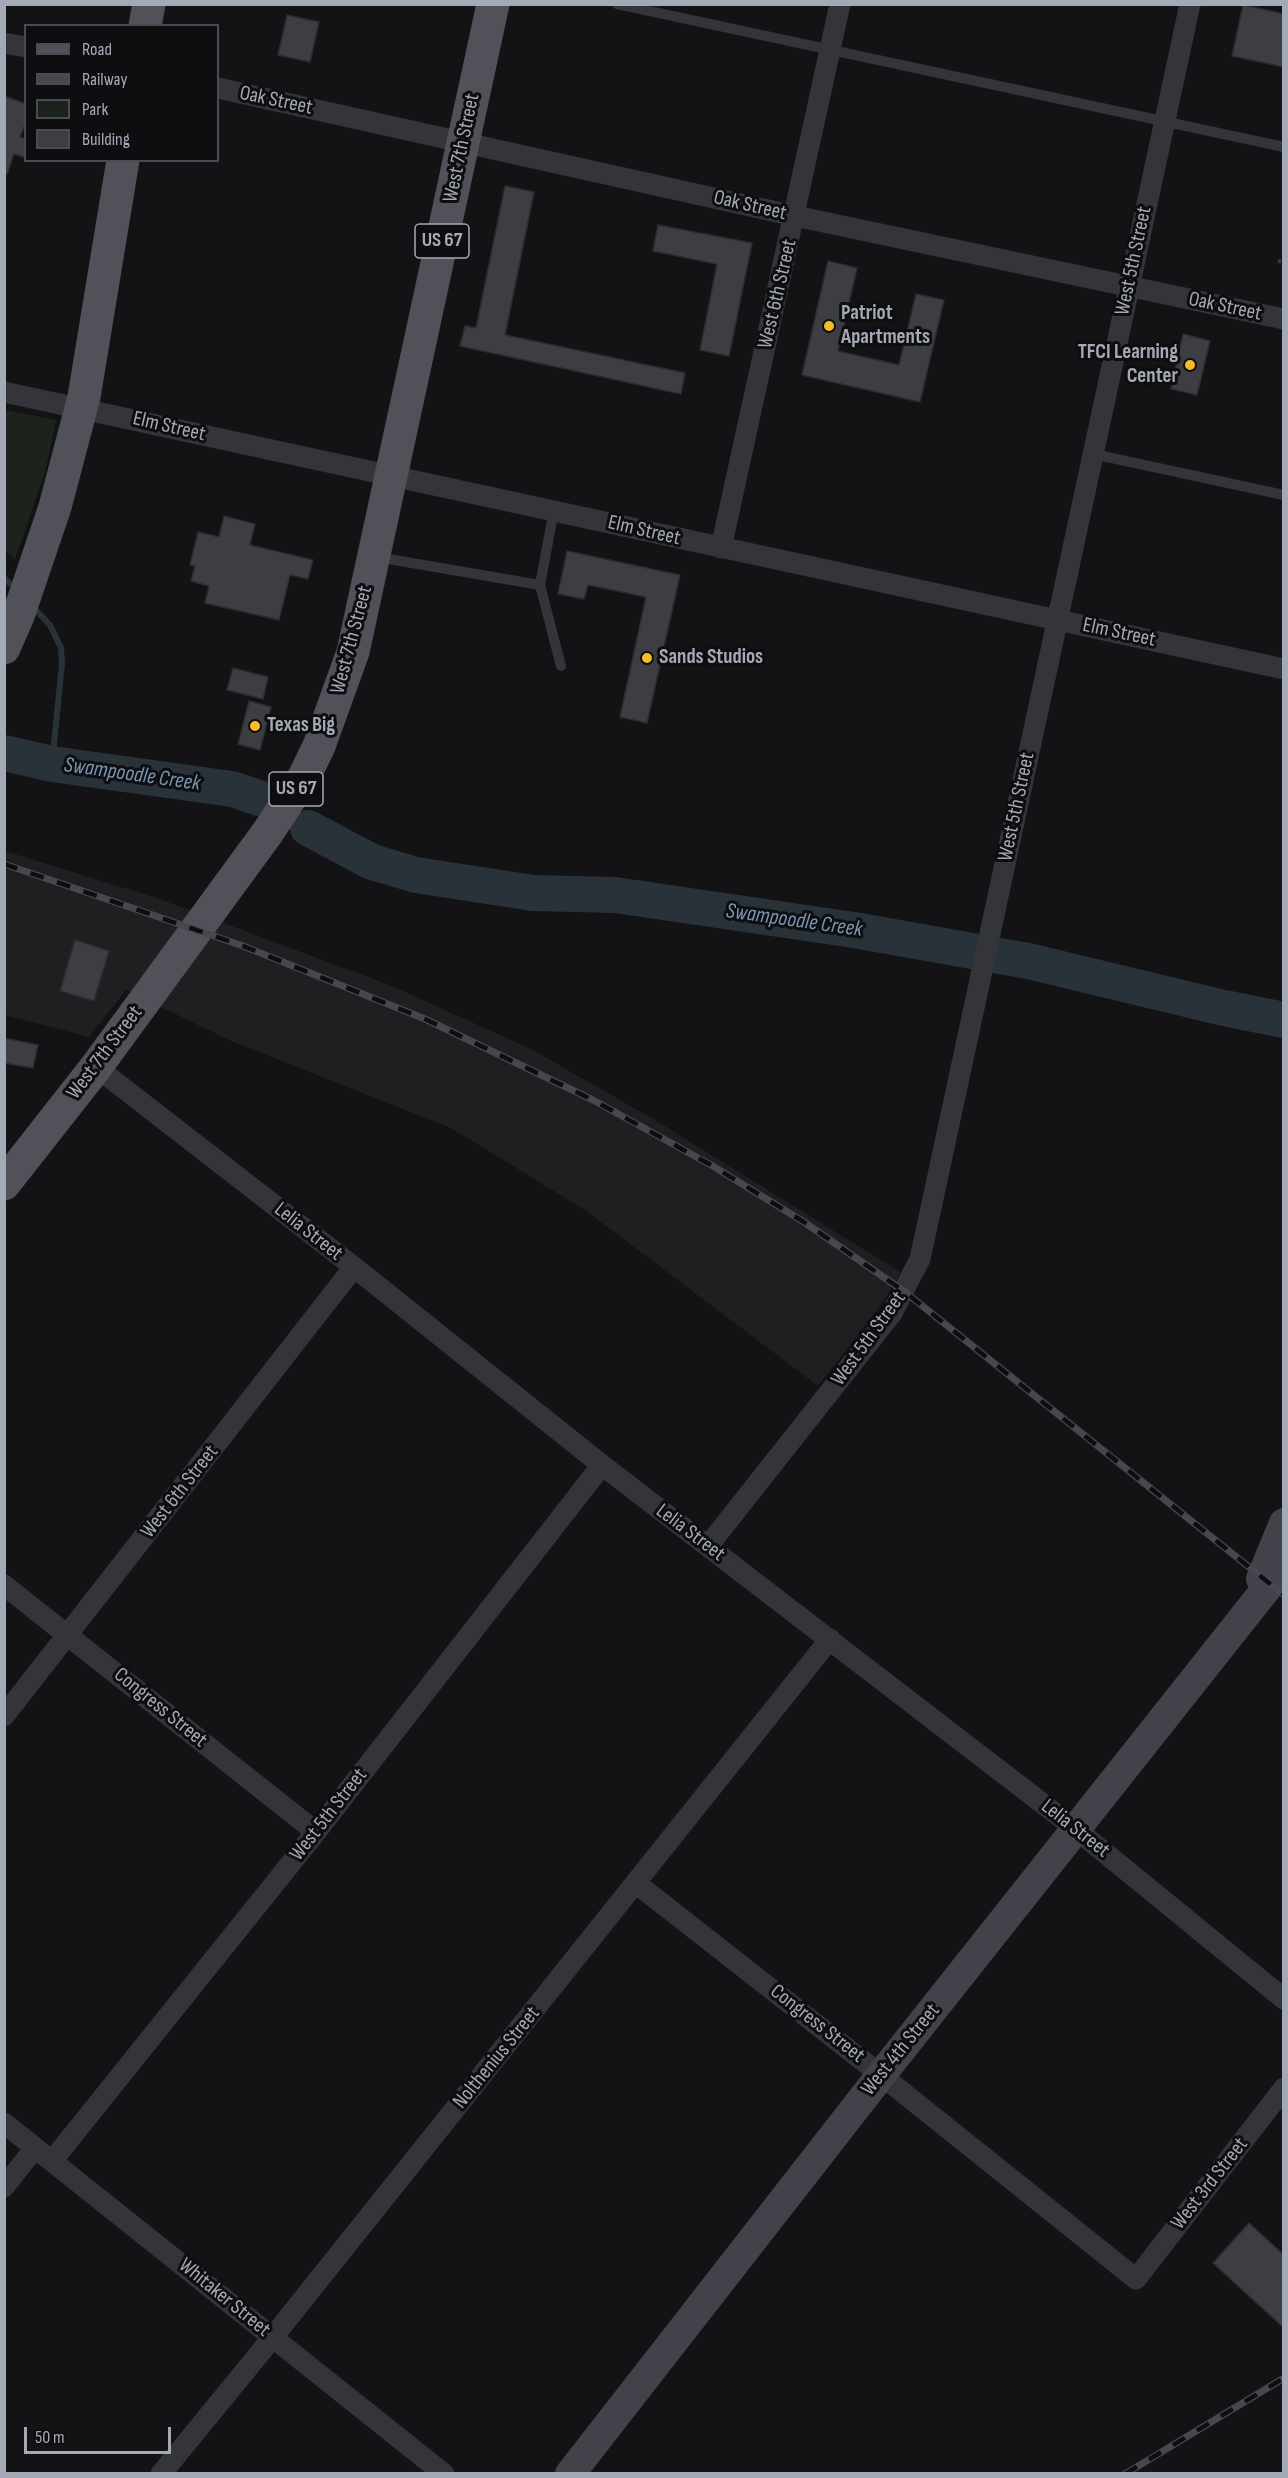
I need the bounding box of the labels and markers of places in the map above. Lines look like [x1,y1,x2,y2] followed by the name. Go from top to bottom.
[841,301,930,351] place label: Patriot Apartments
[822,319,836,333] marker: Patriot Apartments
[1078,340,1178,390] place label: TFCI Learning Center
[1183,358,1197,372] marker: TFCI Learning Center
[659,645,763,671] place label: Sands Studios
[640,651,654,665] marker: Sands Studios
[267,713,335,739] place label: Texas Big
[248,719,262,733] marker: Texas Big

